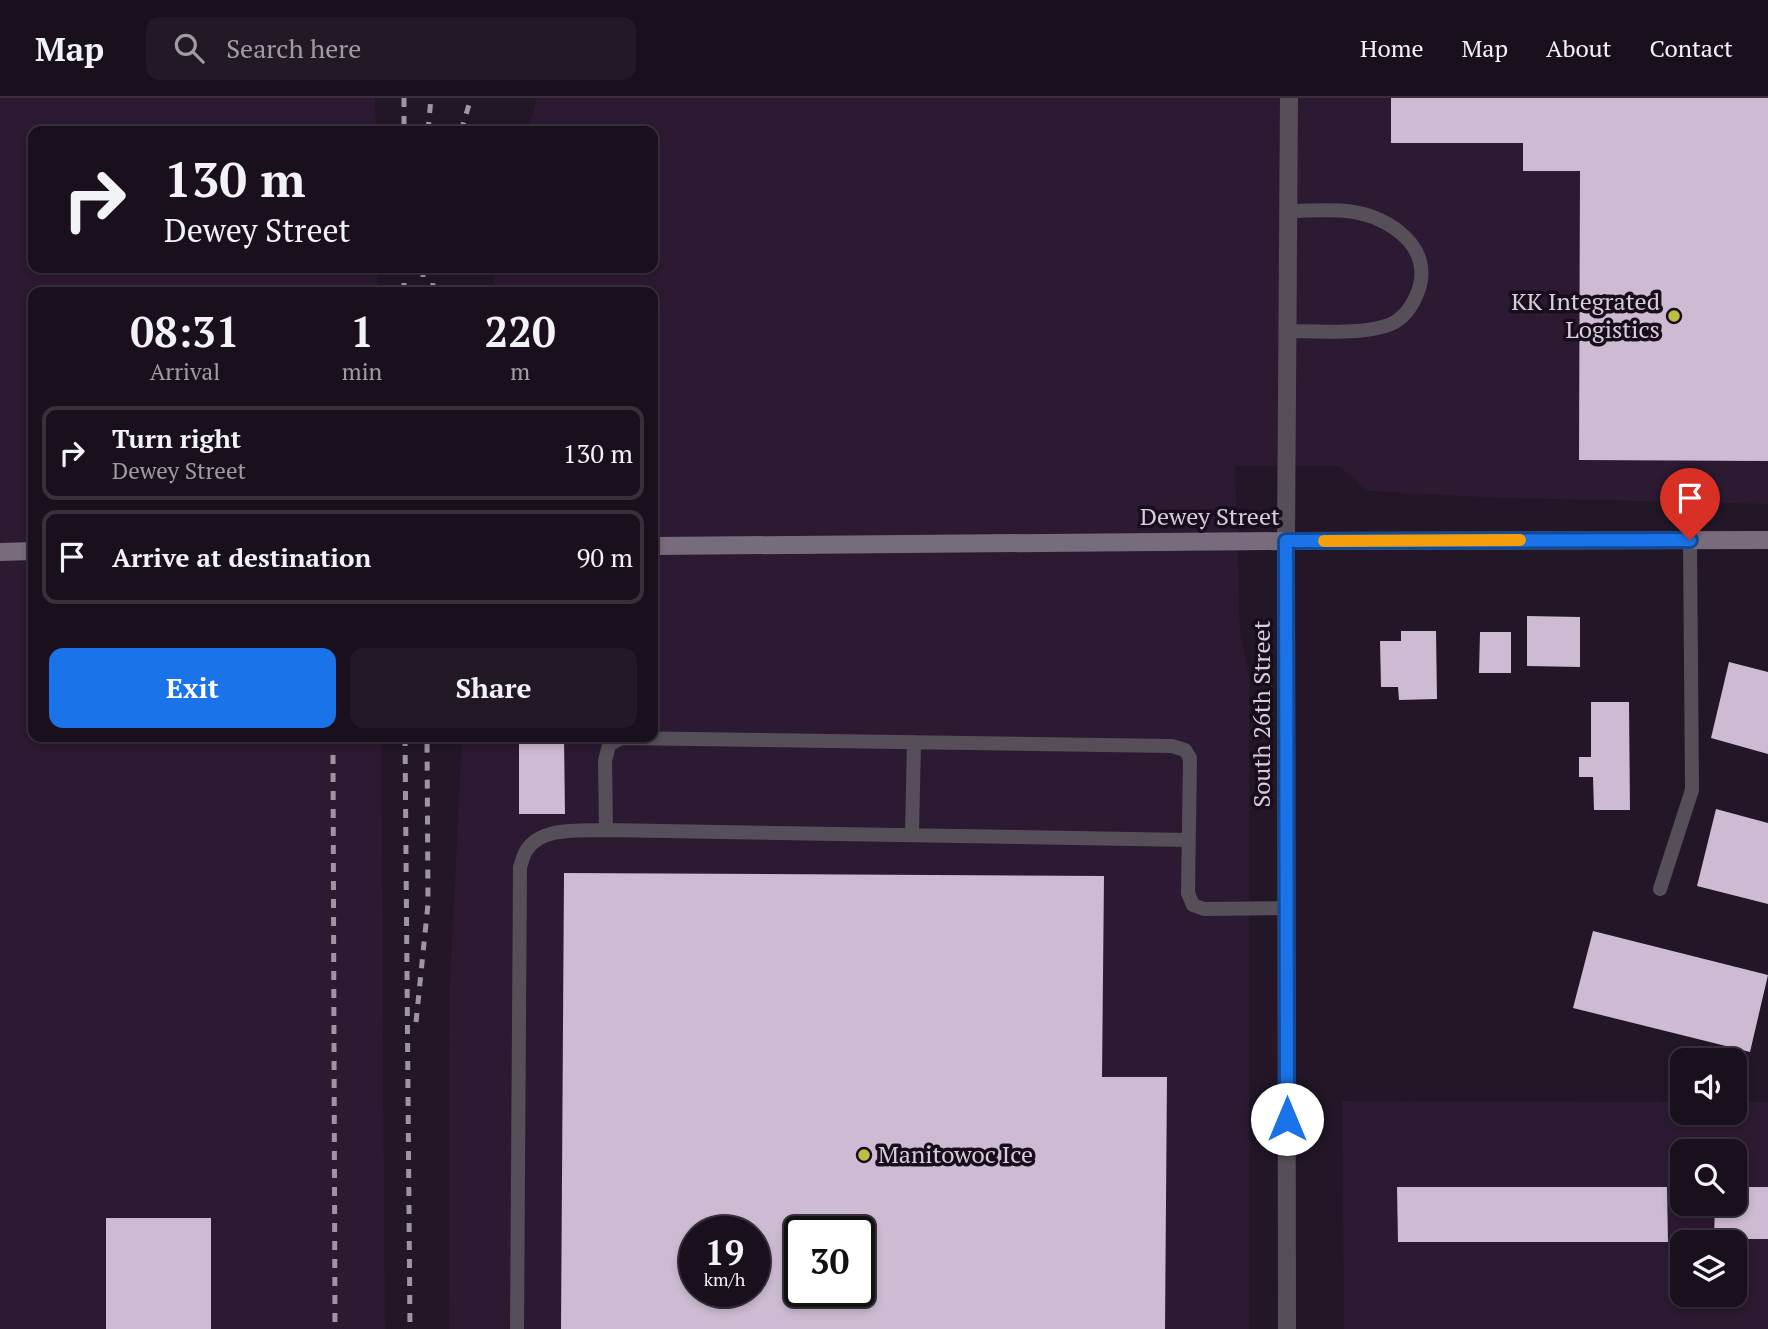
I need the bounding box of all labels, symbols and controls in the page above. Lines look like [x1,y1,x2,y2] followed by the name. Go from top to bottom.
[146,17,636,80] search box
[35,27,104,70] text: Map
[170,29,208,67] icon: search
[226,31,361,65] text: Search here
[1360,32,1424,64] text: Home
[1462,32,1508,64] text: Map
[1546,32,1612,64] text: About
[1650,32,1733,64] text: Contact
[164,146,306,211] text: 130 m
[49,154,140,245] icon: right
[164,209,350,251] text: Dewey Street
[1511,285,1660,345] place label: KK Integrated Logistics
[130,303,240,359] text: 08:31
[350,303,374,359] text: 1
[485,303,556,359] text: 220
[1666,308,1682,324] marker: KK Integrated Logistics
[150,356,220,387] text: Arrival
[342,356,382,387] text: min
[510,356,530,387] text: m
[112,421,241,455] text: Turn right
[53,434,91,472] icon: right
[563,436,633,470] text: 130 m
[112,455,246,486] text: Dewey Street
[1660,468,1720,540] pin
[1671,479,1709,517] icon: arrive
[1140,500,1280,532] street label: Dewey Street
[53,538,91,576] icon: arrive
[112,540,371,574] text: Arrive at destination
[577,540,633,574] text: 90 m
[1245,620,1277,808] street label: South 26th Street
[49,648,336,728] button: Exit
[350,648,637,728] button: Share
[1670,1048,1747,1307] map controls
[1670,1048,1747,1125] button: sound
[1250,1082,1324,1156] position arrow
[878,1138,1033,1170] place label: Manitowoc Ice
[1670,1139,1747,1216] button: search
[856,1147,872,1163] marker: Manitowoc Ice
[784,1216,875,1307] speed limit sign: 30
[705,1229,744,1275] text: 19
[1670,1230,1747,1307] button: layers
[704,1267,745,1291] text: km/h

